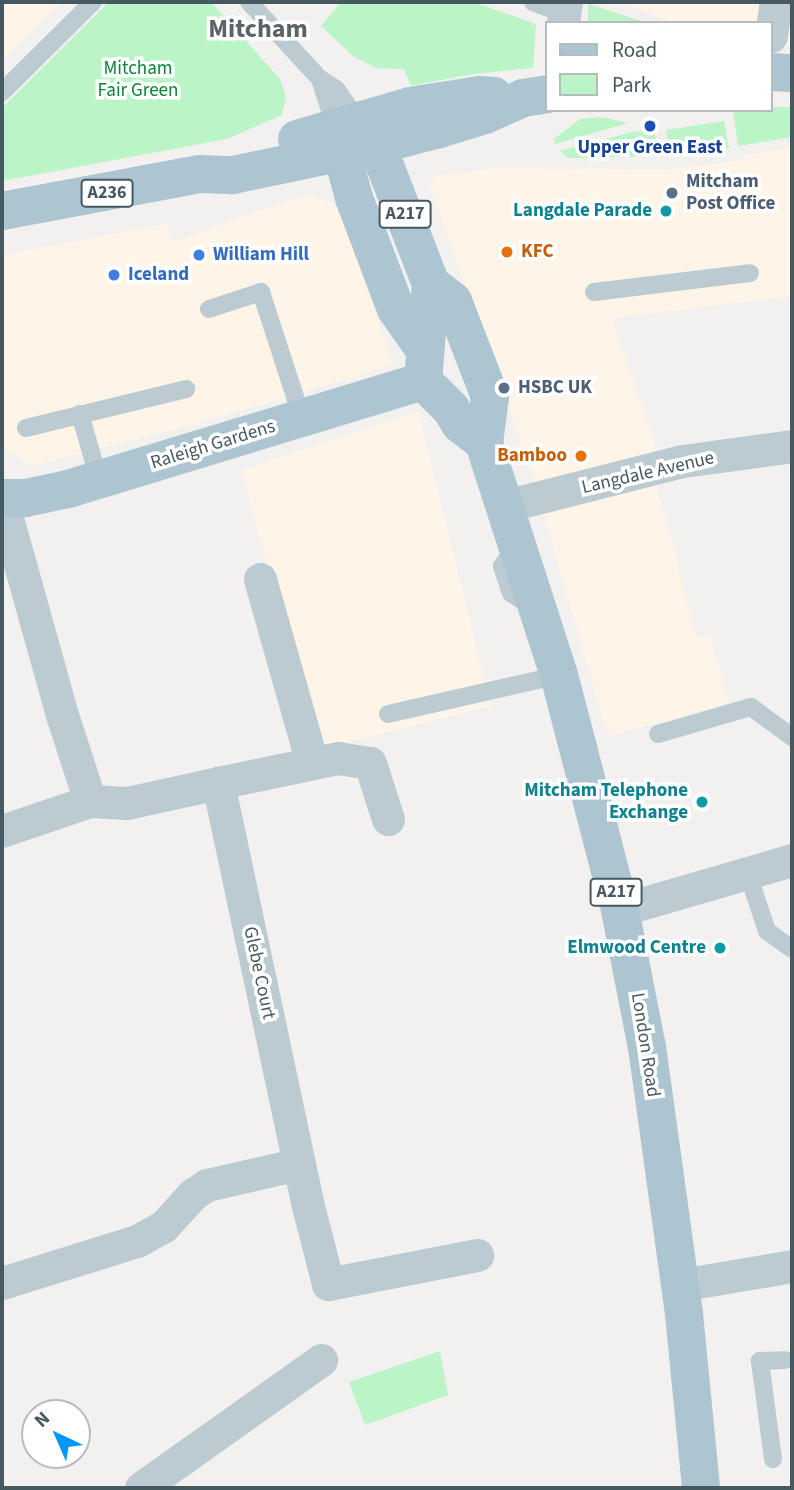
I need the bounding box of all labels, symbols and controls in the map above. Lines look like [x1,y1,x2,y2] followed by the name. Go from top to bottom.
[208,13,308,45] district label: Mitcham
[546,21,773,112] legend
[612,35,657,65] text: Road
[98,58,178,102] park label: Mitcham Fair Green
[612,70,651,100] text: Park
[642,118,658,134] marker: Upper Green East
[577,137,723,159] place label: Upper Green East
[686,171,775,215] place label: Mitcham Post Office
[79,178,135,208] road number: A236
[664,185,680,201] marker: Mitcham Post Office
[377,200,433,229] road number: A217
[513,200,652,222] place label: Langdale Parade
[658,203,674,219] marker: Langdale Parade
[521,241,553,263] place label: KFC
[213,244,309,266] place label: William Hill
[499,244,515,260] marker: KFC
[191,247,207,263] marker: William Hill
[128,264,189,286] place label: Iceland
[106,267,122,283] marker: Iceland
[518,377,592,399] place label: HSBC UK
[496,380,512,396] marker: HSBC UK
[148,415,278,475] street label: Raleigh Gardens
[497,445,567,467] place label: Bamboo
[580,447,716,499] street label: Langdale Avenue
[573,448,589,464] marker: Bamboo
[524,780,688,824] place label: Mitcham Telephone Exchange
[694,794,710,810] marker: Mitcham Telephone Exchange
[588,878,644,906] road number: A217
[238,925,280,1021] street label: Glebe Court
[567,937,706,959] place label: Elmwood Centre
[712,940,728,956] marker: Elmwood Centre
[625,991,665,1099] street label: London Road
[21,1399,91,1469] north arrow
[29,1406,56,1434] text: N

